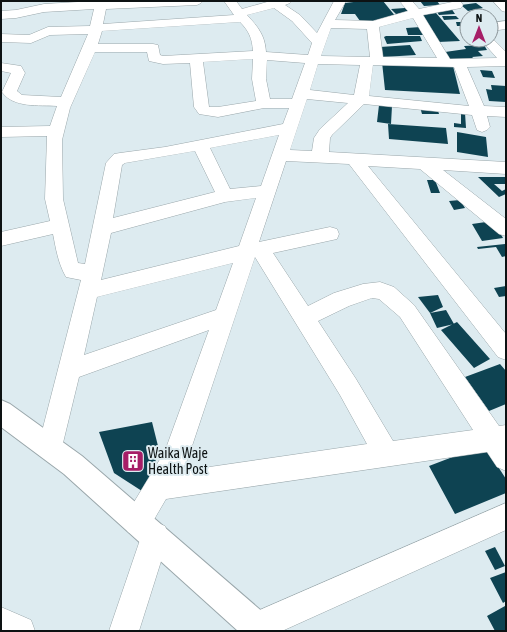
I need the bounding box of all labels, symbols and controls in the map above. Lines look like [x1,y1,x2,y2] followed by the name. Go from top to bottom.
[459,8,499,48] north arrow
[476,12,482,24] text: N
[148,445,208,477] place label: Waika Waje Health Post
[120,448,146,474] building icon: Waika Waje Health Post

